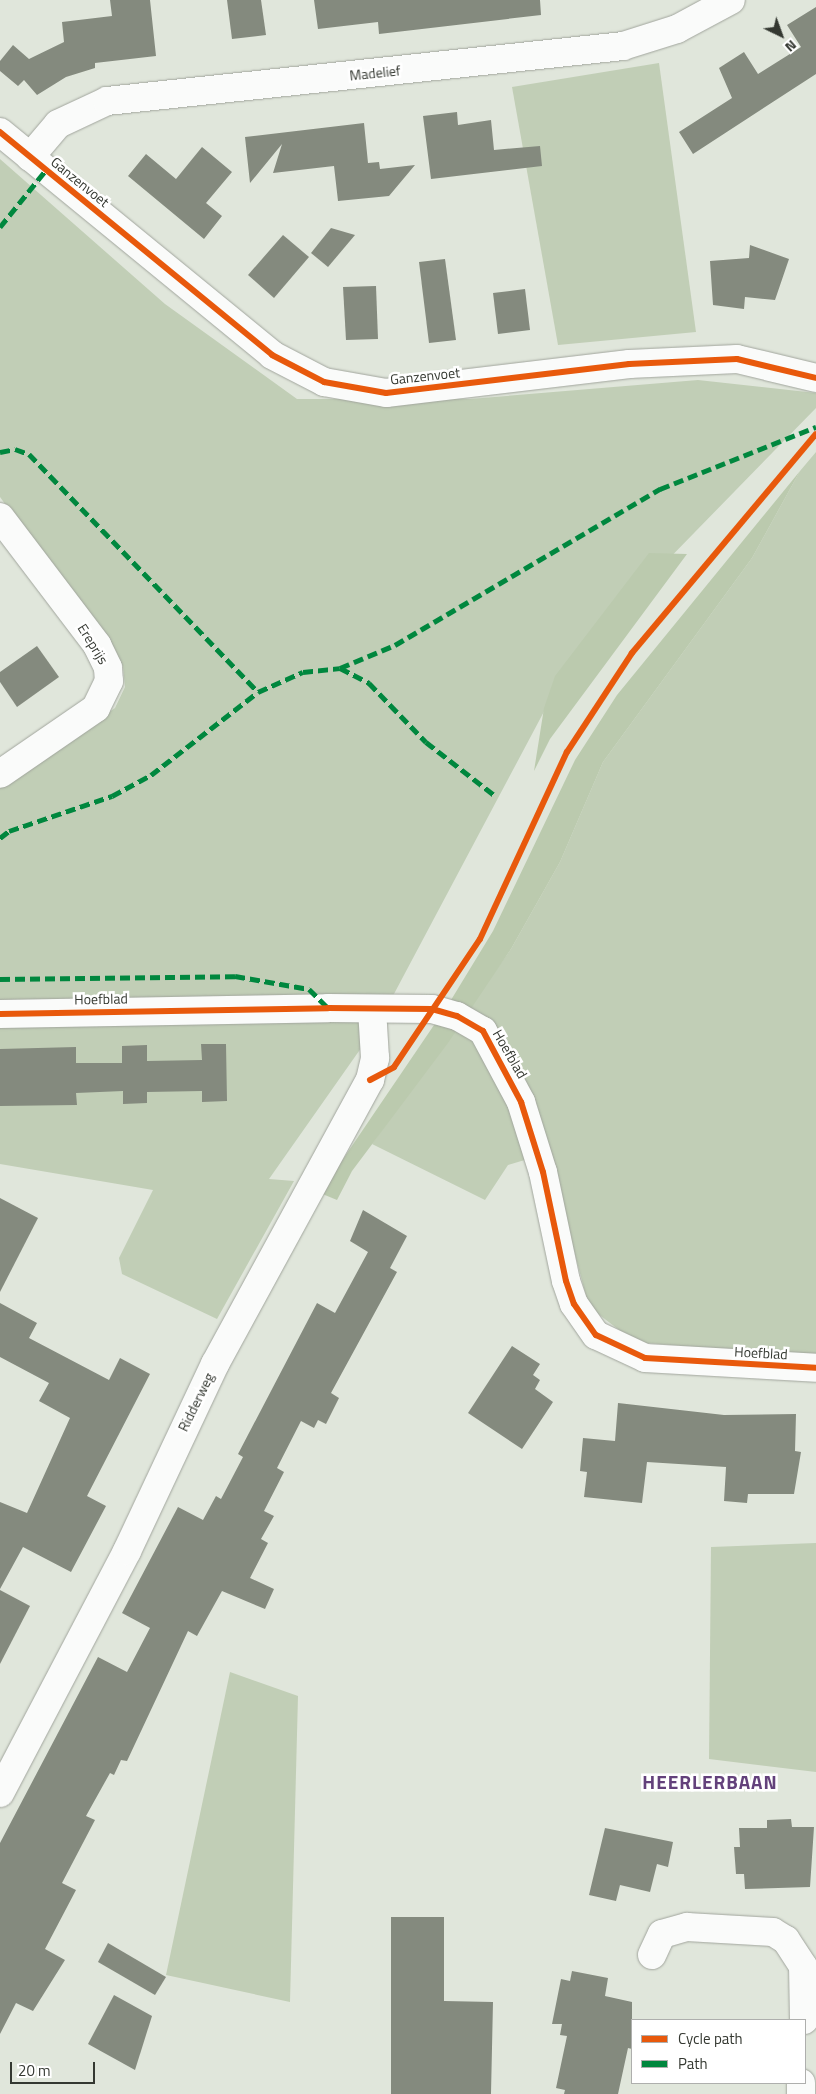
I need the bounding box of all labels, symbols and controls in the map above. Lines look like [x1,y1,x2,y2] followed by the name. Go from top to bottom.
[756,10,806,60] north arrow
[781,35,802,58] text: N
[349,62,401,84] street label: Madelief
[48,153,112,211] street label: Ganzenvoet
[389,364,461,388] street label: Ganzenvoet
[74,621,112,667] street label: Ereprijs
[74,990,128,1008] street label: Hoefblad
[489,1027,531,1081] street label: Hoefblad
[734,1343,788,1363] street label: Hoefblad
[175,1370,217,1434] street label: Ridderweg
[641,1771,779,1793] district label: HEERLERBAAN
[631,2019,806,2084] legend
[678,2027,743,2050] text: Cycle path
[12,2052,98,2084] scale bar
[678,2052,708,2075] text: Path
[18,2059,51,2082] text: 20 m

